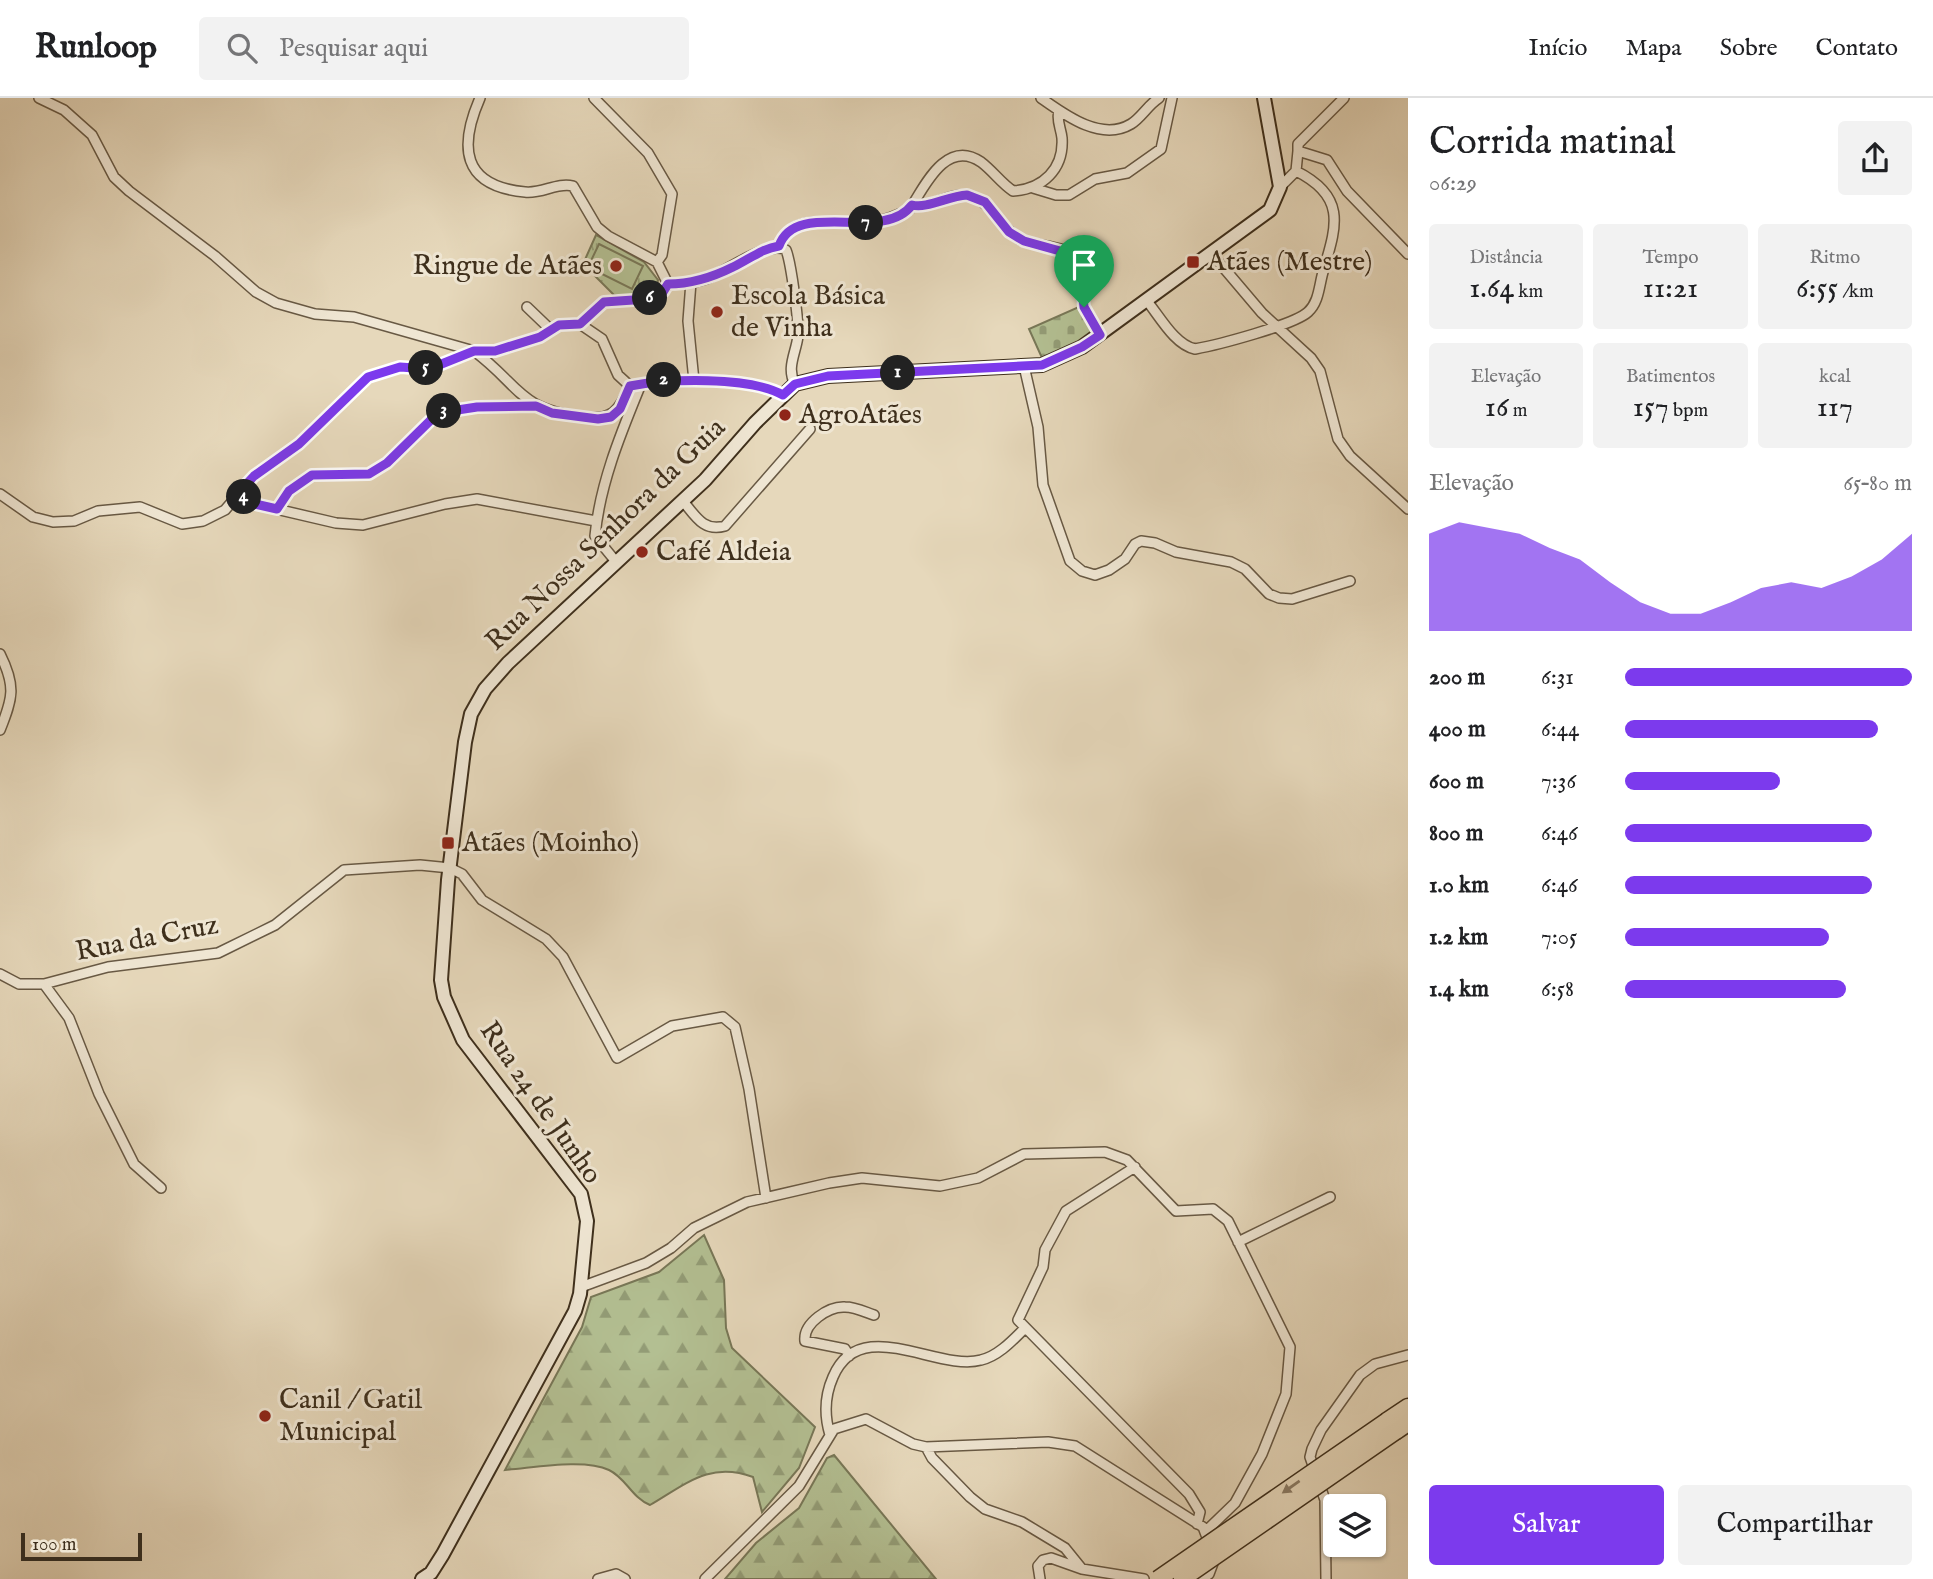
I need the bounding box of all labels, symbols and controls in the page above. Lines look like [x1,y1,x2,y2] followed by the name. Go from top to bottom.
[199,17,689,80] search box
[35,27,157,69] text: Runloop
[223,29,261,67] icon: search
[279,32,428,65] text: Pesquisar aqui
[1528,33,1587,64] text: Início
[1625,33,1682,64] text: Mapa
[1720,33,1778,64] text: Sobre
[1816,33,1898,64] text: Contato
[1429,119,1675,167] text: Corrida matinal
[1838,121,1912,195] button: share
[1429,169,1477,198] text: 06:29
[848,206,884,240] pin: 7
[861,210,870,234] text: 7
[1054,235,1114,307] pin
[1206,245,1372,280] place label: Atães (Mestre)
[1065,246,1103,284] icon: arrive
[1470,246,1543,270] text: Distância
[1642,246,1699,270] text: Tempo
[1809,246,1860,270] text: Ritmo
[413,249,602,284] place label: Ringue de Atães
[1185,254,1201,270] marker: Atães (Mestre)
[608,258,624,274] marker: Ringue de Atães
[1469,270,1514,308] text: 1.64
[1643,270,1698,308] text: 11:21
[1796,270,1838,308] text: 6:55
[731,279,886,346] place label: Escola Básica de Vinha
[632,280,668,316] pin: 6
[1514,280,1543,304] text: km
[1838,280,1874,304] text: /km
[645,285,654,309] text: 6
[709,304,725,320] marker: Escola Básica de Vinha
[408,350,444,386] pin: 5
[422,355,429,379] text: 5
[880,356,916,390] pin: 1
[894,360,901,384] text: 1
[646,362,682,398] pin: 2
[1471,365,1541,389] text: Elevação
[1626,365,1715,389] text: Batimentos
[1819,365,1851,389] text: kcal
[659,367,668,391] text: 2
[1485,389,1509,427] text: 16
[1633,389,1669,427] text: 157
[1817,389,1853,427] text: 117
[426,394,462,428] pin: 3
[440,398,447,422] text: 3
[798,398,922,433] place label: AgroAtães
[1509,399,1528,423] text: m
[1669,399,1708,423] text: bpm
[777,407,793,423] marker: AgroAtães
[479,411,734,659] street label: Rua Nossa Senhora da Guia
[1429,469,1514,498] text: Elevação
[1843,469,1912,498] text: 65–80 m
[226,480,262,514] pin: 4
[239,484,248,508] text: 4
[656,535,792,570] place label: Café Aldeia
[634,544,650,560] marker: Café Aldeia
[1429,663,1485,692] text: 200 m
[1541,663,1574,692] text: 6:31
[1429,715,1486,744] text: 400 m
[1541,715,1579,744] text: 6:44
[1429,767,1484,796] text: 600 m
[1541,767,1576,796] text: 7:36
[1429,819,1483,848] text: 800 m
[1541,819,1578,848] text: 6:46
[461,826,639,861] place label: Atães (Moinho)
[440,835,456,851] marker: Atães (Moinho)
[1429,871,1489,900] text: 1.0 km
[1541,871,1578,900] text: 6:46
[73,908,221,970] street label: Rua da Cruz
[1429,923,1488,952] text: 1.2 km
[1541,923,1577,952] text: 7:05
[1429,975,1489,1004] text: 1.4 km
[1541,975,1574,1004] text: 6:58
[471,1015,609,1191] street label: Rua 24 de Junho
[279,1383,422,1450] place label: Canil / Gatil Municipal
[257,1408,273,1424] marker: Canil / Gatil Municipal
[1282,1480,1300,1494] one-way arrow
[1429,1485,1664,1565] button: Salvar
[1678,1485,1912,1565] button: Compartilhar
[1323,1494,1386,1557] map controls
[1323,1494,1386,1557] button: layers
[21,1530,142,1562] scale bar
[32,1533,76,1557] text: 100 m

